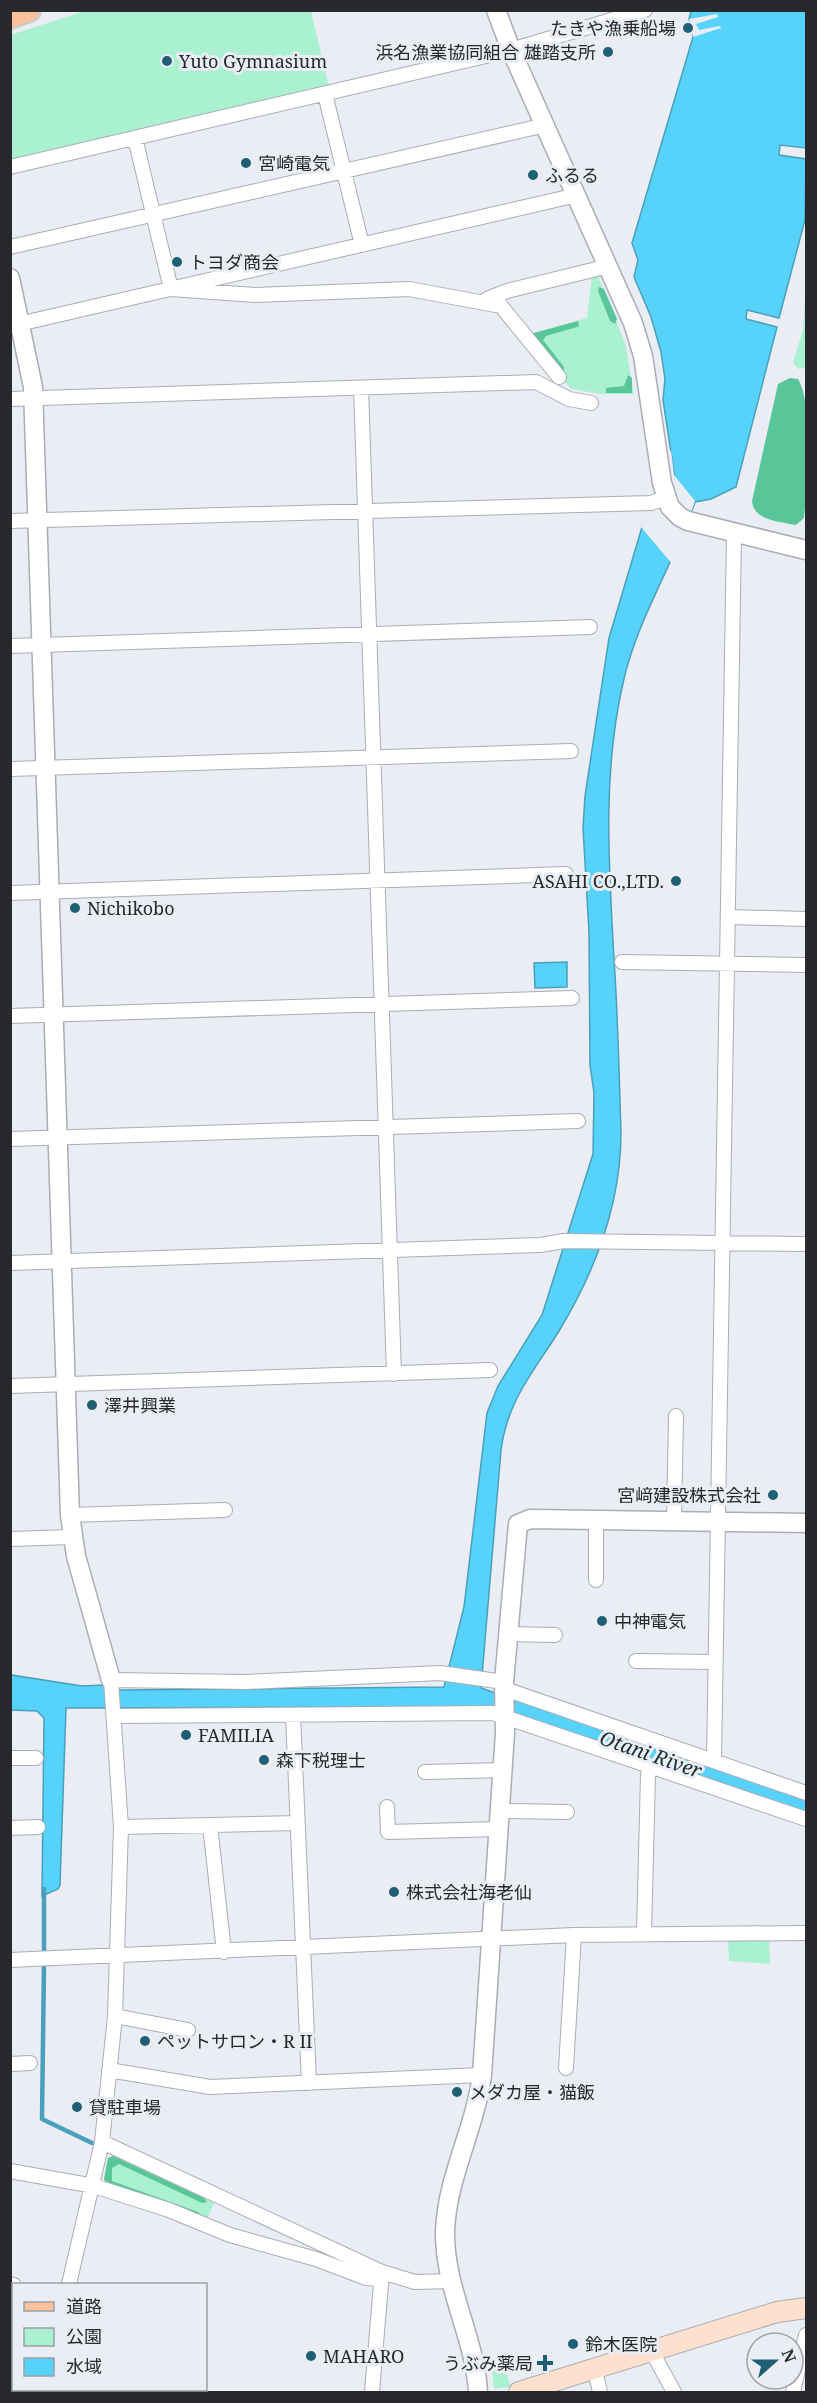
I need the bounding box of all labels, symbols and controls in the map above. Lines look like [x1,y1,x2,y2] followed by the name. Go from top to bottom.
[550,16,676,40] place label: たきや漁乗船場
[681,21,695,35] marker: たきや漁乗船場
[375,40,596,64] place label: 浜名漁業協同組合 雄踏支所
[601,45,615,59] marker: 浜名漁業協同組合 雄踏支所
[178,49,327,73] place label: Yuto Gymnasium
[160,54,174,68] marker: Yuto Gymnasium
[258,151,330,175] place label: 宮崎電気
[239,156,253,170] marker: 宮崎電気
[545,163,599,187] place label: ふるる
[526,168,540,182] marker: ふるる
[189,250,279,274] place label: トヨダ商会
[170,255,184,269] marker: トヨダ商会
[532,869,664,893] place label: ASAHI CO.,LTD.
[669,874,683,888] marker: ASAHI CO.,LTD.
[87,896,175,920] place label: Nichikobo
[68,901,82,915] marker: Nichikobo
[104,1393,176,1417] place label: 澤井興業
[85,1398,99,1412] marker: 澤井興業
[617,1483,761,1507] place label: 宮﨑建設株式会社
[766,1488,780,1502] marker: 宮﨑建設株式会社
[614,1609,686,1633] place label: 中神電気
[595,1614,609,1628] marker: 中神電気
[198,1723,274,1747] place label: FAMILIA
[596,1724,706,1784] water label: Otani River
[179,1728,193,1742] marker: FAMILIA
[276,1748,366,1772] place label: 森下税理士
[257,1753,271,1767] marker: 森下税理士
[406,1880,532,1904] place label: 株式会社海老仙
[387,1885,401,1899] marker: 株式会社海老仙
[157,2029,313,2053] place label: ペットサロン・R II
[138,2034,152,2048] marker: ペットサロン・R II
[469,2080,595,2104] place label: メダカ屋・猫飯
[450,2085,464,2099] marker: メダカ屋・猫飯
[89,2095,161,2119] place label: 貸駐車場
[70,2100,84,2114] marker: 貸駐車場
[12,2283,207,2391] legend
[66,2294,102,2318] text: 道路
[66,2324,102,2348] text: 公園
[745,2331,805,2391] north arrow
[585,2332,657,2356] place label: 鈴木医院
[566,2337,580,2351] marker: 鈴木医院
[323,2344,404,2368] place label: MAHARO
[776,2346,802,2366] text: N
[304,2349,318,2363] marker: MAHARO
[443,2351,533,2375] place label: うぶみ薬局
[66,2354,102,2378] text: 水域
[538,2356,552,2370] marker: うぶみ薬局

